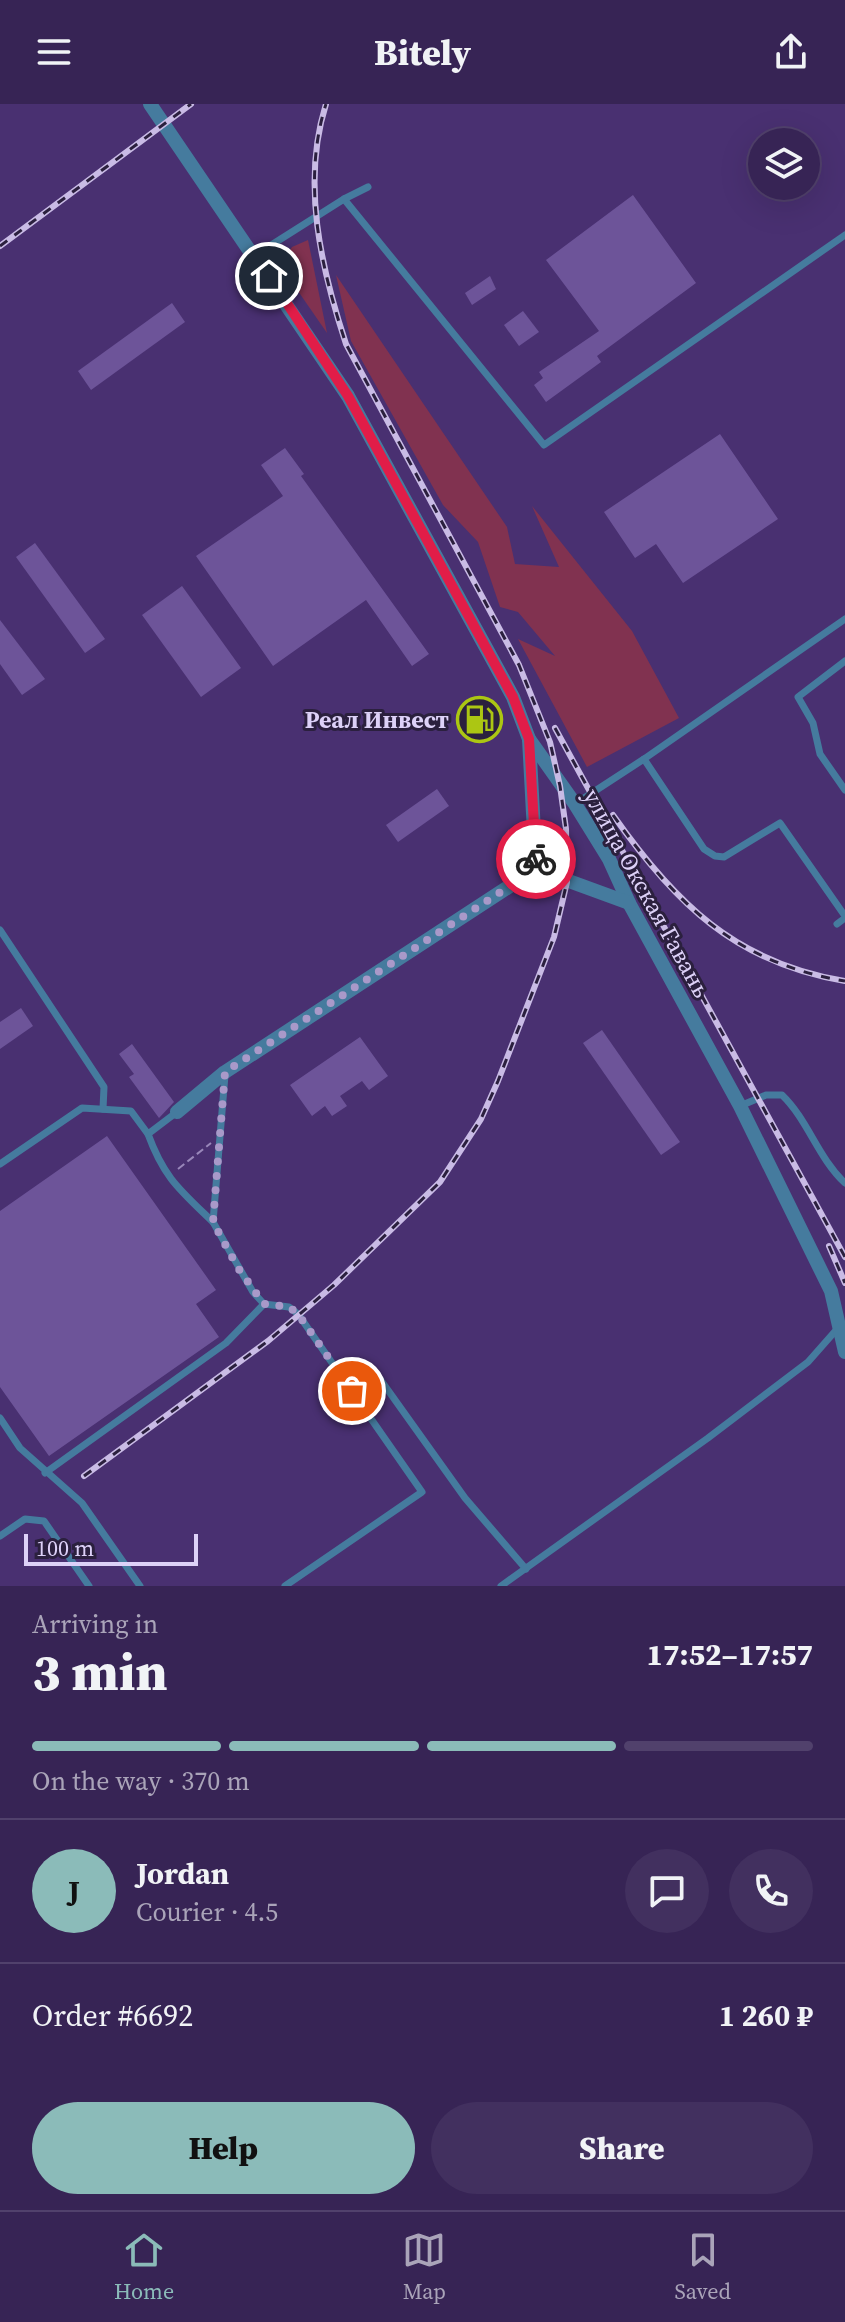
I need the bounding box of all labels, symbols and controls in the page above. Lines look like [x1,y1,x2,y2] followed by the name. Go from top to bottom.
[374,28,471,77] text: Bitely
[32,30,76,74] icon: menu
[769,30,813,74] icon: share
[748,128,820,200] map controls
[748,128,820,200] button: layers
[235,242,303,310] pin
[247,254,291,298] icon: home
[456,695,504,743] fuel station icon: Реал Инвест
[305,703,449,736] place label: Реал Инвест
[576,782,718,1004] street label: улица Окская Гавань
[496,819,576,899] courier
[514,837,558,881] icon: bike
[318,1357,386,1425] pin
[330,1369,374,1413] icon: bag
[24,1530,198,1566] scale bar
[36,1533,94,1563] text: 100 m
[32,1606,158,1642] text: Arriving in
[646,1634,813,1675] text: 17:52–17:57
[32,1636,168,1707] text: 3 min
[32,1763,250,1799] text: On the way · 370 m
[625,1849,709,1933] button: chat
[729,1849,813,1933] button: phone
[136,1853,229,1894] text: Jordan
[68,1871,80,1912] text: J
[136,1894,278,1930] text: Courier · 4.5
[32,1995,193,2036] text: Order #6692
[719,1995,813,2036] text: 1 260 ₽
[32,2102,415,2194] button: Help
[431,2102,813,2194] button: Share
[114,2228,174,2306] tab: Home
[402,2228,446,2306] tab: Map
[675,2228,731,2306] tab: Saved

